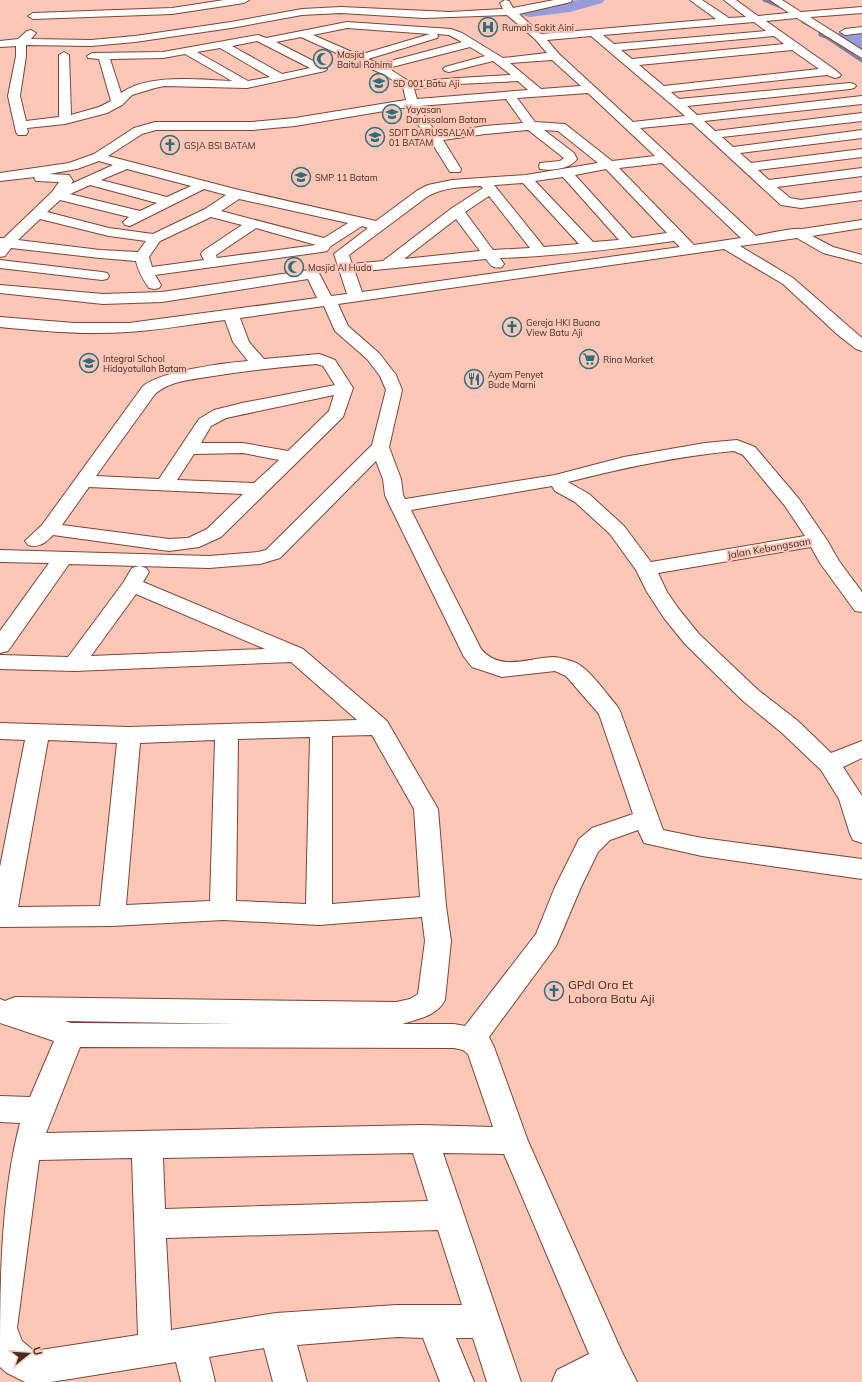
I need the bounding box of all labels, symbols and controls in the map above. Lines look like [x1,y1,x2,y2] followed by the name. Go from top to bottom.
[477,16,499,38] hospital icon: Rumah Sakit Aini
[502,22,574,33] place label: Rumah Sakit Aini
[312,48,334,70] mosque icon: Masjid Baitul Rohimi
[337,49,392,70] place label: Masjid Baitul Rohimi
[368,72,390,94] school or university icon: SD 001 Batu Aji
[393,78,459,89] place label: SD 001 Batu Aji
[381,103,403,125] school or university icon: Yayasan Darussalam Batam
[405,104,487,125] place label: Yayasan Darussalam Batam
[364,126,386,148] school or university icon: SDIT DARUSSALAM 01 BATAM
[389,127,474,148] place label: SDIT DARUSSALAM 01 BATAM
[159,134,181,156] church icon: GSJA BSI BATAM
[184,140,256,151] place label: GSJA BSI BATAM
[290,166,312,188] school or university icon: SMP 11 Batam
[315,172,378,183] place label: SMP 11 Batam
[283,256,305,278] mosque icon: Masjid Al Huda
[308,262,372,273] place label: Masjid Al Huda
[501,316,523,338] church icon: Gereja HKI Buana View Batu Aji
[526,317,600,338] place label: Gereja HKI Buana View Batu Aji
[578,348,600,370] supermarket icon: Rina Market
[78,352,100,374] school or university icon: Integral School Hidayatullah Batam
[103,353,187,375] place label: Integral School Hidayatullah Batam
[603,354,653,365] place label: Rina Market
[463,368,485,390] restaurant icon: Ayam Penyet Bude Marni
[488,369,543,390] place label: Ayam Penyet Bude Marni
[726,534,812,562] street label: Jalan Kebangsaan
[568,977,655,1006] place label: GPdI Ora Et Labora Batu Aji
[543,980,565,1002] church icon: GPdI Ora Et Labora Batu Aji
[8,1334,48,1374] north arrow
[30,1345,45,1357] text: U

